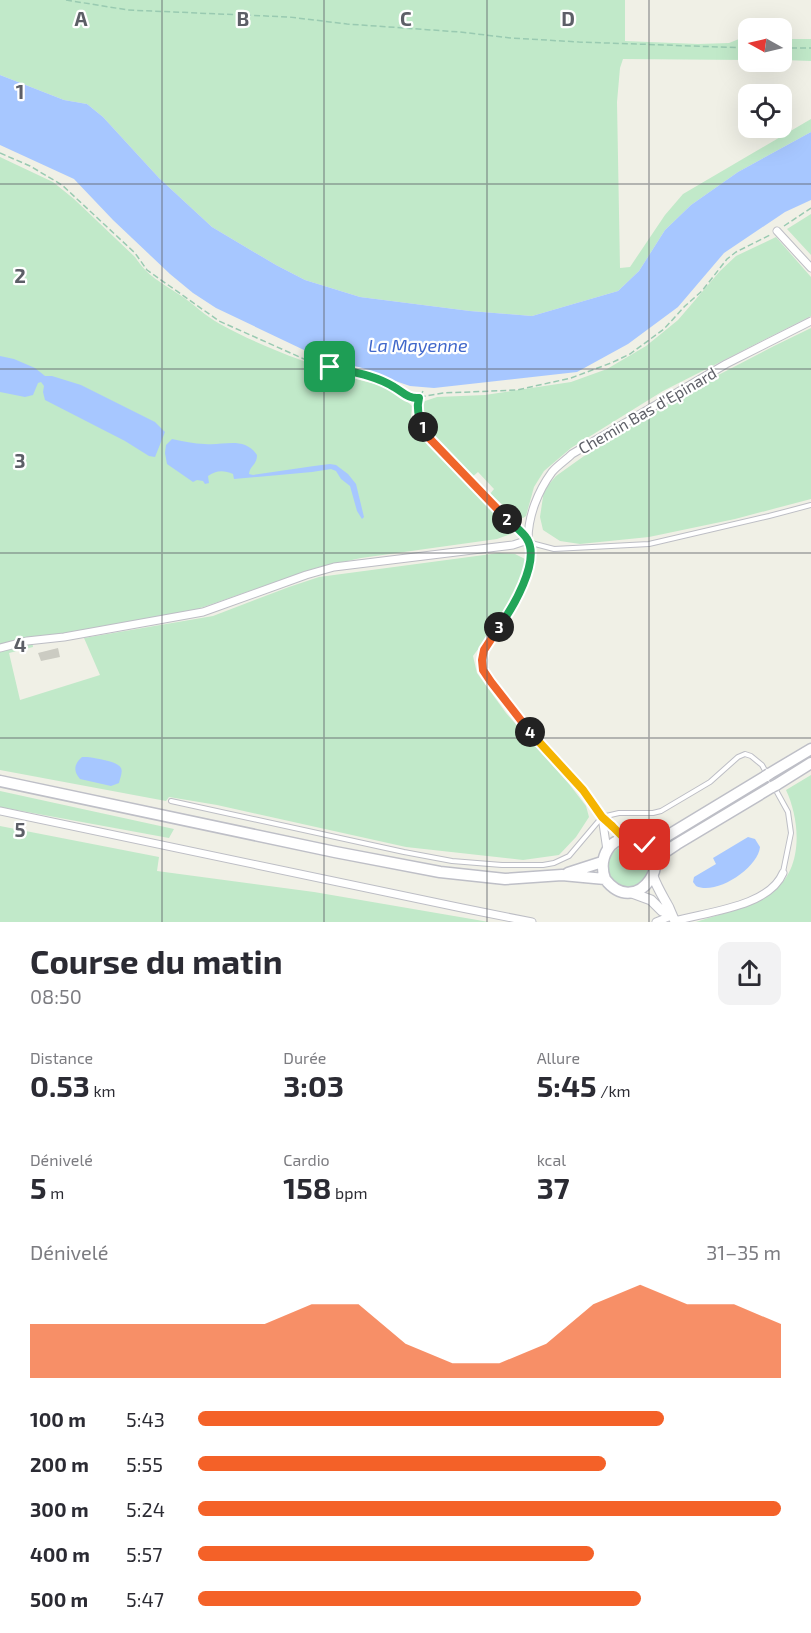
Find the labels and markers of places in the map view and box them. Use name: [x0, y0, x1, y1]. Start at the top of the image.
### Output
pin: [304, 341, 355, 392]
pin: 1: [408, 412, 438, 442]
pin: 2: [492, 504, 522, 534]
pin: 3: [484, 612, 514, 642]
pin: 4: [515, 717, 545, 747]
pin: [619, 819, 670, 870]

